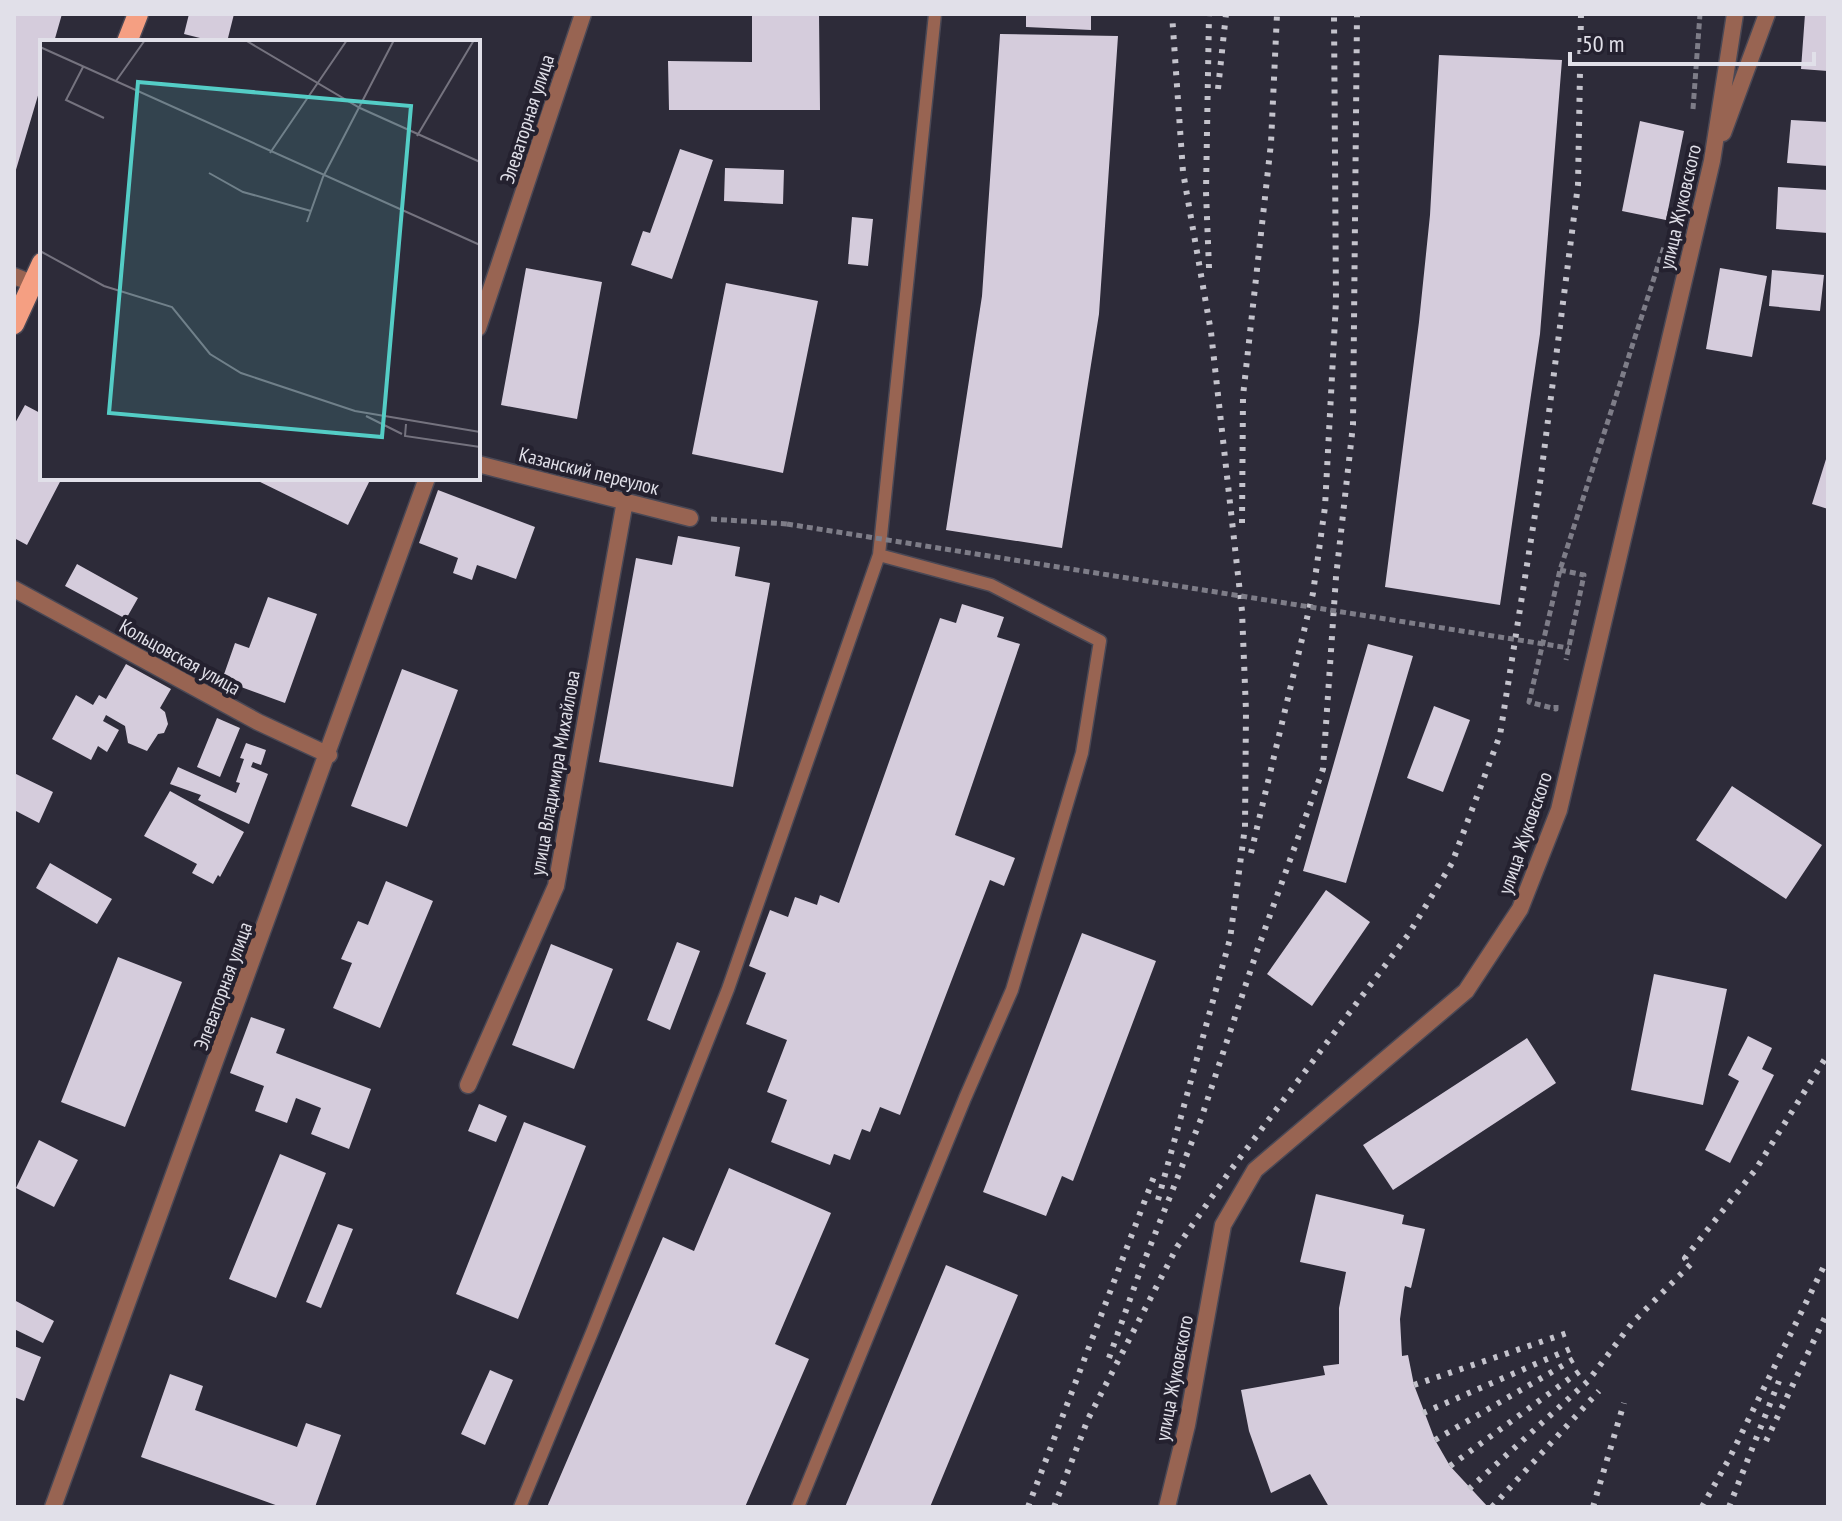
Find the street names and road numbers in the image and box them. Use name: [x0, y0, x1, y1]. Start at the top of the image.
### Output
street label: Элеваторная улица: [494, 51, 560, 187]
street label: улица Жуковского: [1653, 142, 1707, 272]
street label: Казанский переулок: [516, 441, 662, 501]
street label: Кольцовская улица: [115, 613, 245, 701]
street label: улица Владимира Михайлова: [524, 668, 586, 878]
street label: улица Жуковского: [1492, 768, 1558, 898]
street label: Элеваторная улица: [188, 918, 258, 1054]
street label: улица Жуковского: [1149, 1313, 1199, 1443]

